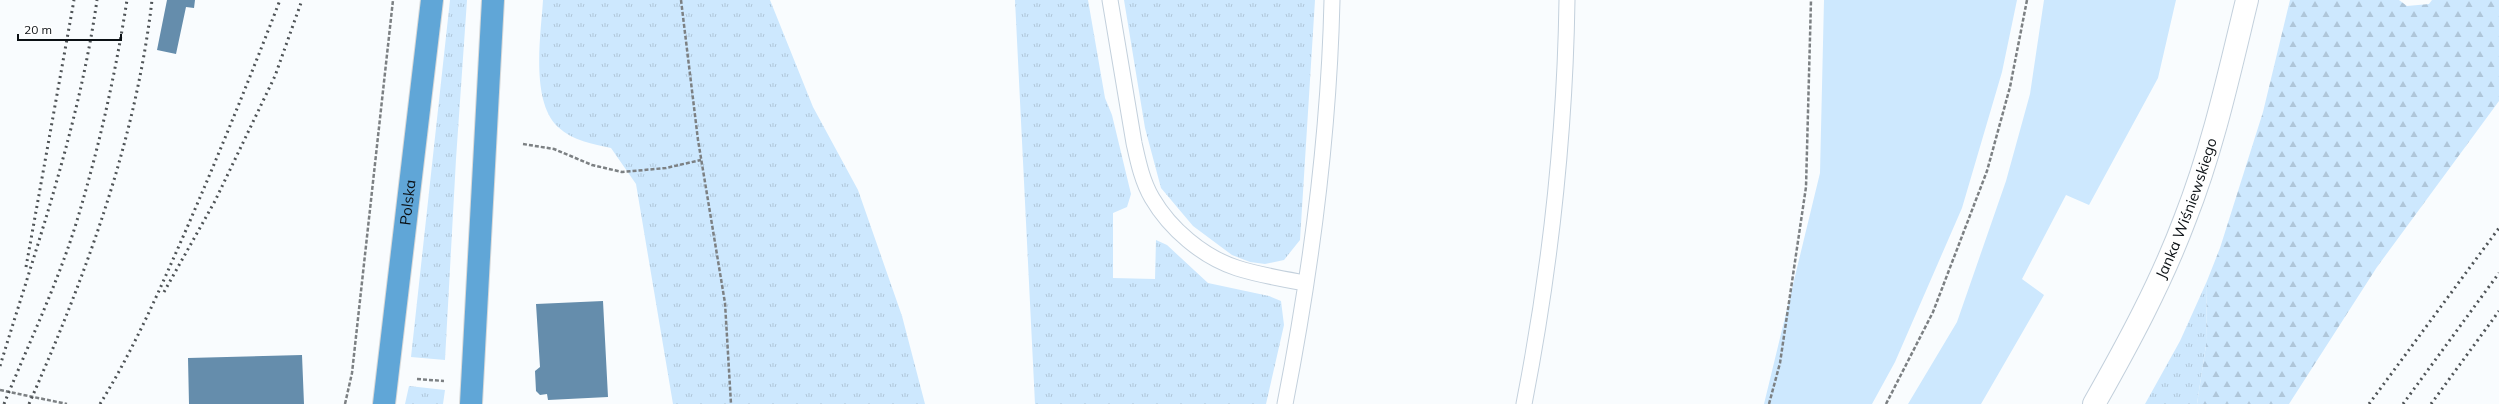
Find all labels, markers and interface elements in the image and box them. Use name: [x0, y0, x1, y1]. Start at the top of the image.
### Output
scale bar: [18, 16, 121, 42]
text: 20 m: [24, 22, 52, 37]
street label: Janka Wiśniewskiego: [2151, 136, 2221, 282]
street label: Polska: [395, 179, 420, 226]

